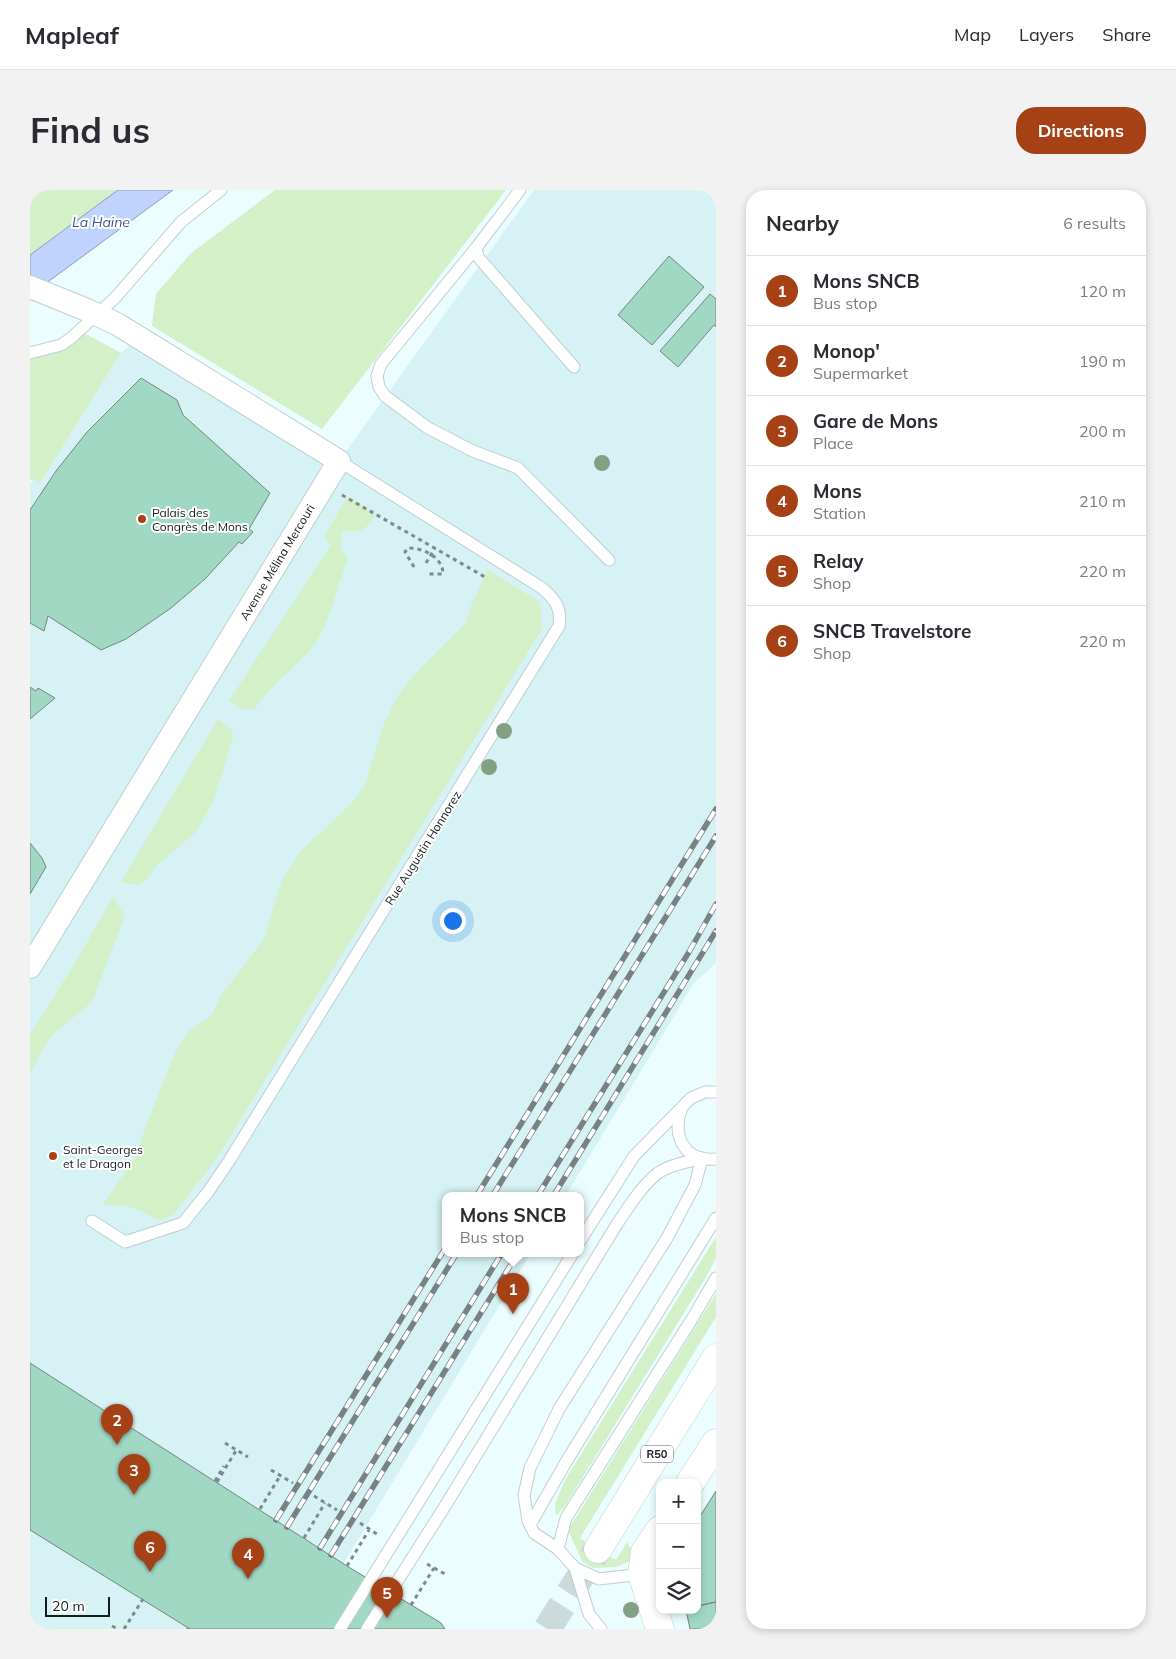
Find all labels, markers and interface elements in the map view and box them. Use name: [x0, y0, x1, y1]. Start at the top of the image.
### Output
text: Mapleaf: [25, 20, 119, 50]
text: Map: [954, 23, 991, 46]
text: Layers: [1019, 23, 1074, 46]
text: Share: [1102, 23, 1151, 46]
button: Directions: [1016, 107, 1146, 154]
text: Find us: [30, 108, 150, 152]
text: Nearby: [766, 210, 839, 236]
water label: La Haine: [72, 213, 130, 231]
text: 6 results: [1063, 213, 1126, 233]
text: Mons SNCB: [813, 269, 920, 293]
text: 1: [777, 281, 787, 301]
text: 120 m: [1079, 281, 1126, 301]
text: Bus stop: [813, 293, 877, 313]
text: Monop': [813, 339, 880, 363]
text: 2: [777, 351, 787, 371]
text: 190 m: [1079, 351, 1126, 371]
text: Supermarket: [813, 363, 908, 383]
text: Gare de Mons: [813, 409, 938, 433]
text: 3: [777, 421, 787, 441]
text: 200 m: [1079, 421, 1126, 441]
text: Place: [813, 433, 853, 453]
text: Mons: [813, 479, 862, 503]
text: 4: [777, 491, 787, 511]
text: 210 m: [1079, 491, 1126, 511]
street label: Avenue Mélina Mercouri: [236, 501, 318, 623]
text: Station: [813, 503, 866, 523]
place label: Palais des Congrès de Mons: [152, 505, 248, 534]
marker: Palais des Congrès de Mons: [136, 513, 148, 525]
text: Relay: [813, 549, 863, 573]
text: 5: [777, 561, 787, 581]
text: 220 m: [1079, 561, 1126, 581]
text: Shop: [813, 573, 851, 593]
text: SNCB Travelstore: [813, 619, 971, 643]
text: 6: [777, 631, 787, 651]
text: 220 m: [1079, 631, 1126, 651]
text: Shop: [813, 643, 851, 663]
street label: Rue Augustin Honnorez: [382, 788, 464, 908]
your location: [440, 908, 466, 934]
place label: Saint-Georges et le Dragon: [63, 1142, 143, 1171]
marker: Saint-Georges et le Dragon: [47, 1150, 59, 1162]
popup: [442, 1192, 584, 1257]
text: Mons SNCB: [460, 1203, 566, 1227]
text: Bus stop: [460, 1227, 524, 1247]
pin: 1: [497, 1273, 529, 1314]
pin: 2: [101, 1404, 133, 1445]
road number: R50: [641, 1446, 673, 1462]
pin: 3: [118, 1454, 150, 1495]
map controls: [656, 1479, 701, 1614]
button: +: [656, 1479, 701, 1524]
button: −: [656, 1524, 701, 1569]
pin: 6: [134, 1531, 166, 1572]
pin: 4: [232, 1538, 264, 1579]
button: layers: [656, 1569, 701, 1614]
pin: 5: [371, 1577, 403, 1618]
scale bar: [45, 1594, 110, 1617]
text: 20 m: [52, 1597, 85, 1615]

